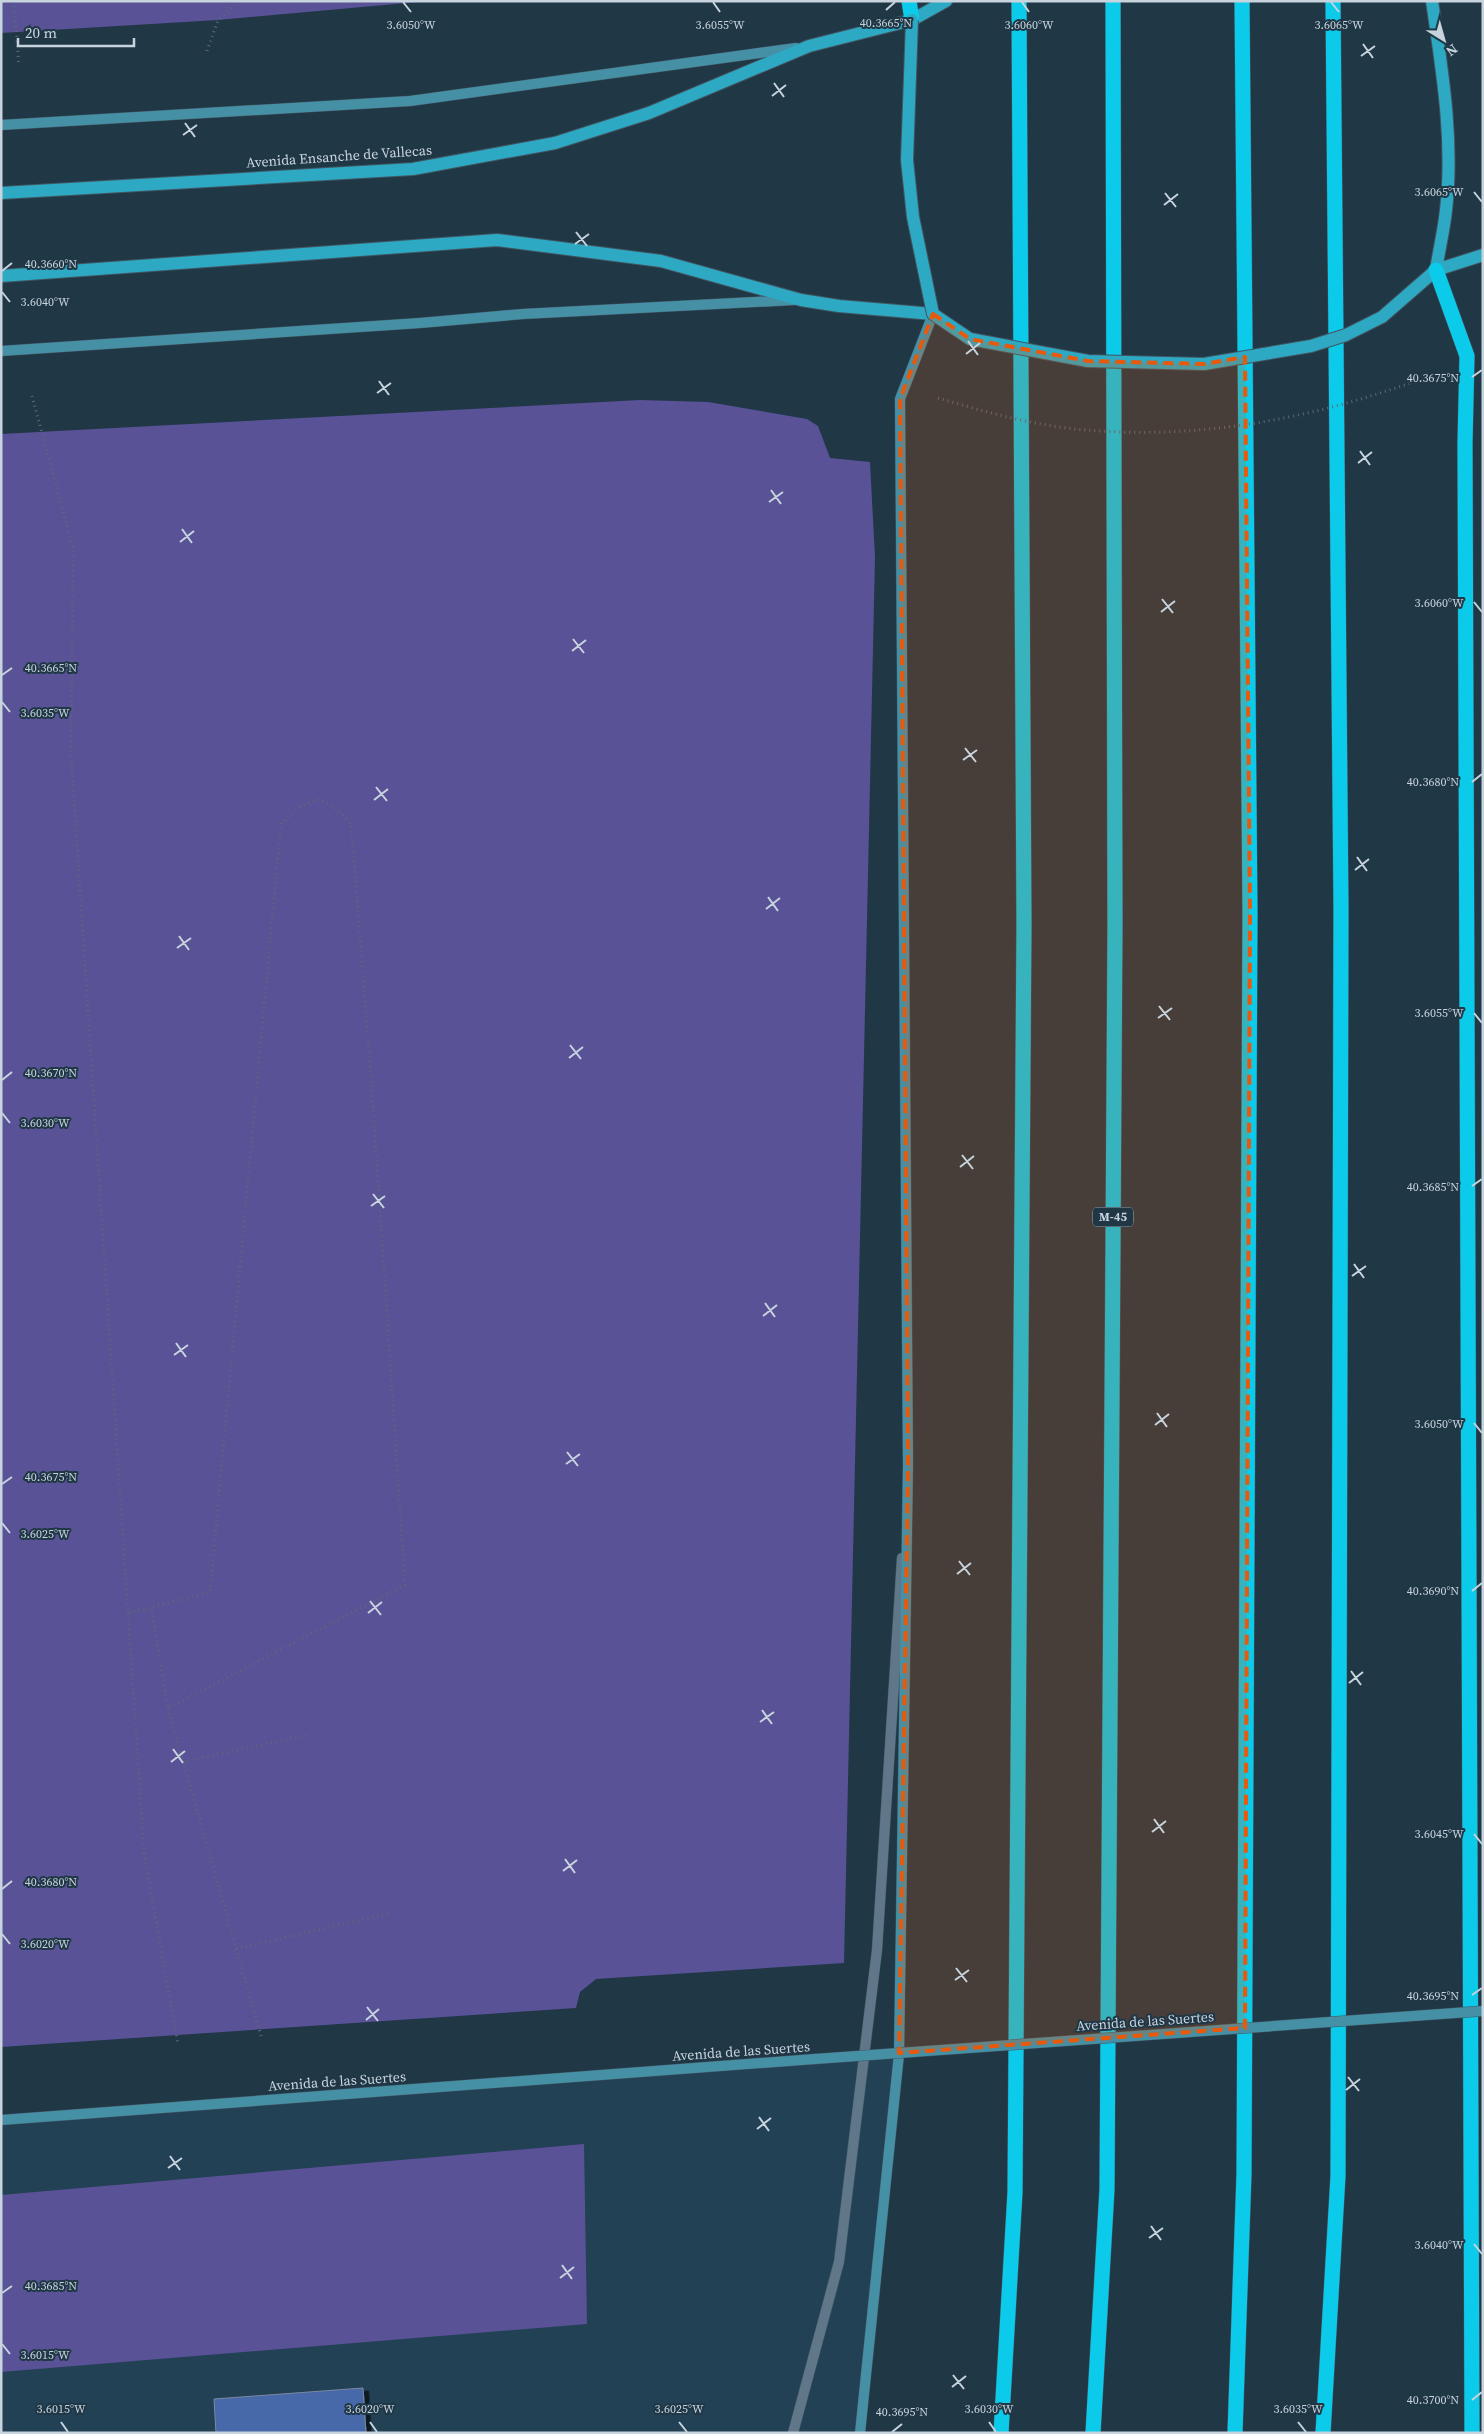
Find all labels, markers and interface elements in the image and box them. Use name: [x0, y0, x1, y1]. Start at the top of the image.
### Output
scale bar: [18, 15, 134, 47]
text: 40.3665°N: [860, 15, 912, 31]
north arrow: [1419, 15, 1469, 65]
text: 3.6050°W: [386, 17, 436, 33]
text: 3.6055°W: [695, 17, 745, 33]
text: 3.6060°W: [1004, 17, 1054, 33]
text: 3.6065°W: [1314, 17, 1364, 33]
text: 20 m: [25, 22, 57, 43]
text: N: [1442, 39, 1462, 61]
street label: Avenida Ensanche de Vallecas: [245, 140, 433, 172]
text: 3.6065°W: [1414, 184, 1464, 200]
text: 40.3660°N: [25, 256, 77, 272]
text: 3.6040°W: [20, 294, 70, 310]
text: 40.3675°N: [1407, 370, 1459, 386]
text: 3.6060°W: [1414, 595, 1464, 611]
text: 40.3665°N: [25, 660, 77, 676]
text: 3.6035°W: [20, 705, 70, 721]
text: 40.3680°N: [1407, 774, 1459, 790]
text: 3.6055°W: [1414, 1005, 1464, 1021]
text: 40.3670°N: [25, 1065, 77, 1081]
text: 3.6030°W: [20, 1115, 70, 1131]
text: 40.3685°N: [1407, 1179, 1459, 1195]
road number: M-45: [1093, 1208, 1133, 1226]
text: 3.6050°W: [1414, 1416, 1464, 1432]
text: 40.3675°N: [25, 1469, 77, 1485]
text: 3.6025°W: [20, 1526, 70, 1542]
text: 40.3690°N: [1407, 1583, 1459, 1599]
text: 3.6045°W: [1414, 1826, 1464, 1842]
text: 40.3680°N: [25, 1874, 77, 1890]
text: 3.6020°W: [20, 1936, 70, 1952]
text: 40.3695°N: [1407, 1988, 1459, 2004]
street label: Avenida de las Suertes: [1075, 2006, 1215, 2036]
street label: Avenida de las Suertes: [671, 2036, 811, 2066]
street label: Avenida de las Suertes: [267, 2066, 407, 2096]
text: 3.6040°W: [1414, 2237, 1464, 2253]
text: 40.3685°N: [25, 2278, 77, 2294]
text: 3.6015°W: [20, 2347, 70, 2363]
text: 40.3700°N: [1407, 2392, 1459, 2408]
text: 3.6015°W: [36, 2401, 86, 2417]
text: 3.6020°W: [345, 2401, 395, 2417]
text: 3.6025°W: [654, 2401, 704, 2417]
text: 3.6030°W: [964, 2401, 1014, 2417]
text: 3.6035°W: [1273, 2401, 1323, 2417]
text: 40.3695°N: [876, 2404, 928, 2420]

